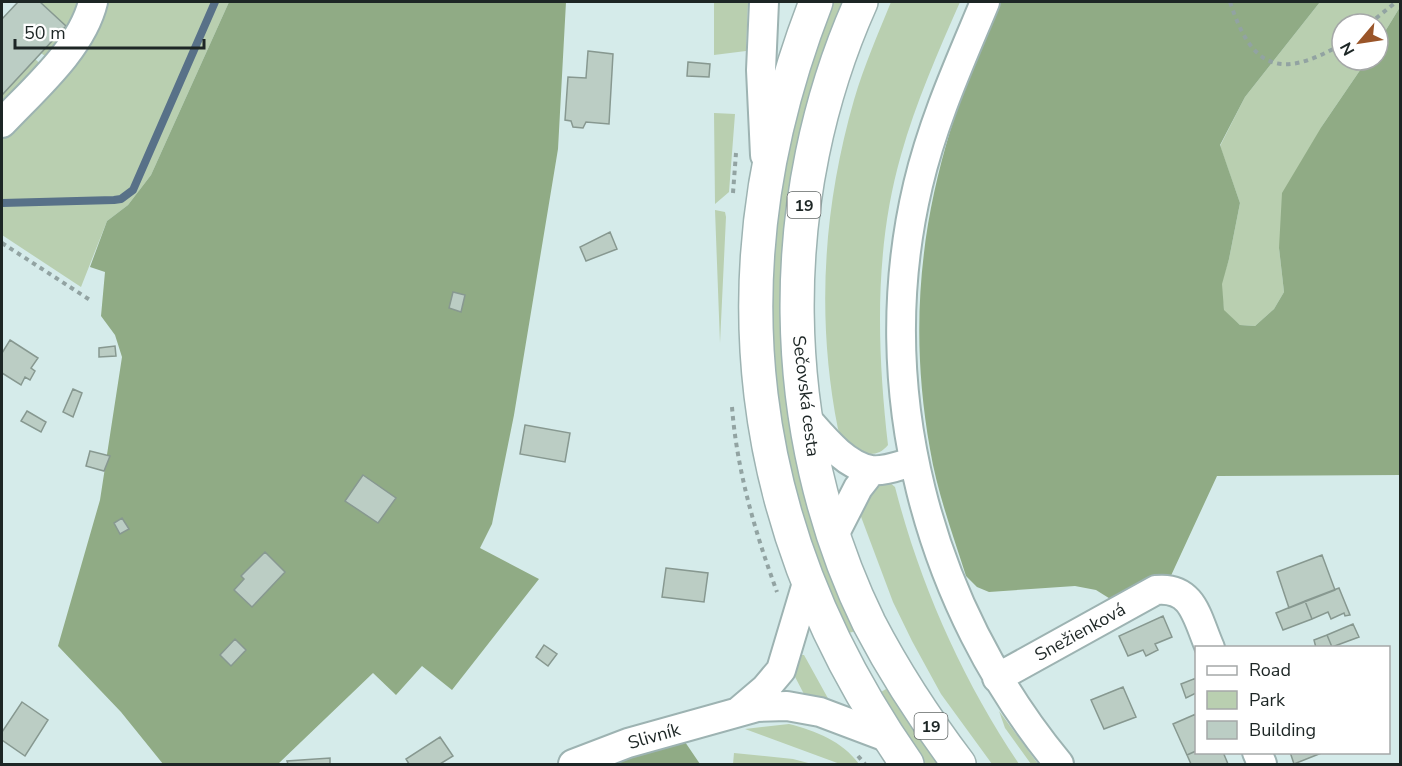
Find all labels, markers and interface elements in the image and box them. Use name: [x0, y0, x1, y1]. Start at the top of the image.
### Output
scale bar: [15, 12, 204, 50]
north arrow: [1330, 12, 1390, 72]
text: 50 m: [24, 21, 66, 45]
text: N: [1335, 38, 1360, 59]
road number: 19: [788, 192, 820, 218]
street label: Sečovská cesta: [787, 334, 825, 458]
street label: Snežienková: [1030, 597, 1130, 667]
legend: [1195, 646, 1390, 754]
text: Road: [1249, 658, 1291, 682]
text: Park: [1249, 688, 1286, 712]
road number: 19: [914, 713, 948, 739]
street label: Slivník: [625, 717, 684, 755]
text: Building: [1249, 718, 1316, 742]

